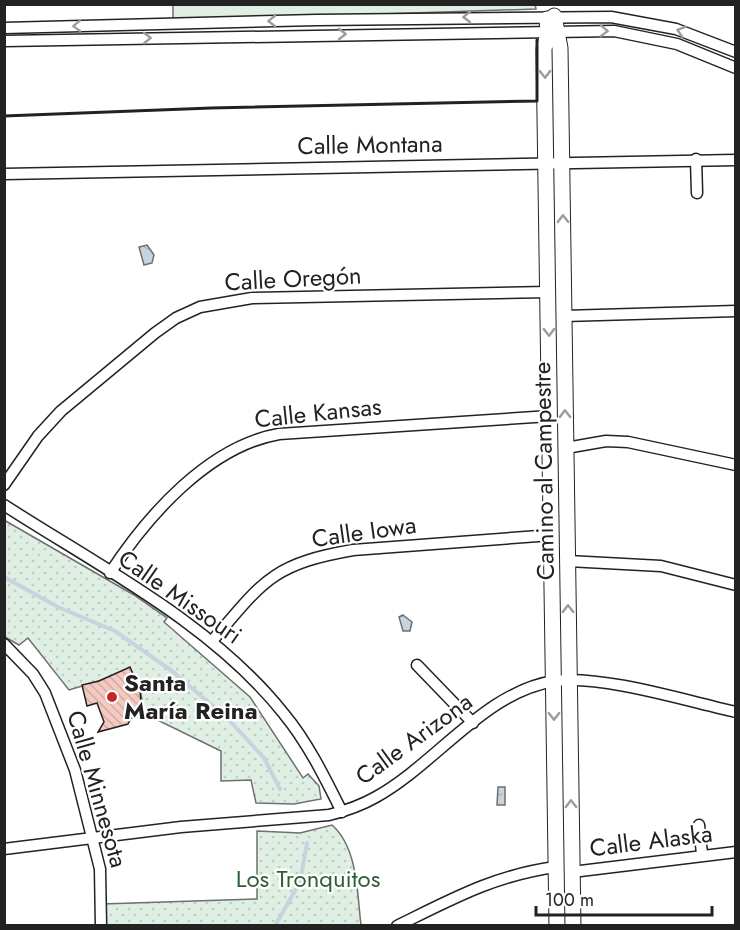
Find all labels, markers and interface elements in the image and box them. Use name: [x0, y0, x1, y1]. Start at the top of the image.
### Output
one-way arrow: [462, 11, 471, 23]
one-way arrow: [267, 15, 276, 27]
one-way arrow: [72, 20, 81, 32]
one-way arrow: [600, 25, 609, 38]
one-way arrow: [676, 25, 687, 38]
one-way arrow: [337, 28, 346, 40]
one-way arrow: [142, 32, 151, 44]
one-way arrow: [539, 70, 551, 79]
street label: Calle Montana: [297, 126, 443, 163]
one-way arrow: [556, 215, 569, 224]
street label: Calle Oregón: [224, 257, 362, 300]
one-way arrow: [542, 328, 555, 337]
street label: Camino al Campestre: [524, 361, 563, 581]
street label: Calle Kansas: [253, 388, 383, 437]
one-way arrow: [559, 410, 572, 419]
street label: Calle Iowa: [309, 507, 418, 556]
street label: Calle Missouri: [111, 541, 249, 652]
one-way arrow: [562, 605, 574, 614]
place label: Santa María Reina: [124, 665, 258, 728]
street label: Calle Arizona: [348, 684, 479, 793]
marker: Santa María Reina: [105, 690, 119, 704]
street label: Calle Minnesota: [58, 706, 137, 872]
one-way arrow: [548, 712, 560, 721]
one-way arrow: [565, 800, 577, 809]
street label: Calle Alaska: [588, 816, 714, 865]
park label: Los Tronquitos: [236, 861, 380, 896]
scale bar: [536, 879, 712, 917]
text: 100 m: [545, 887, 594, 913]

